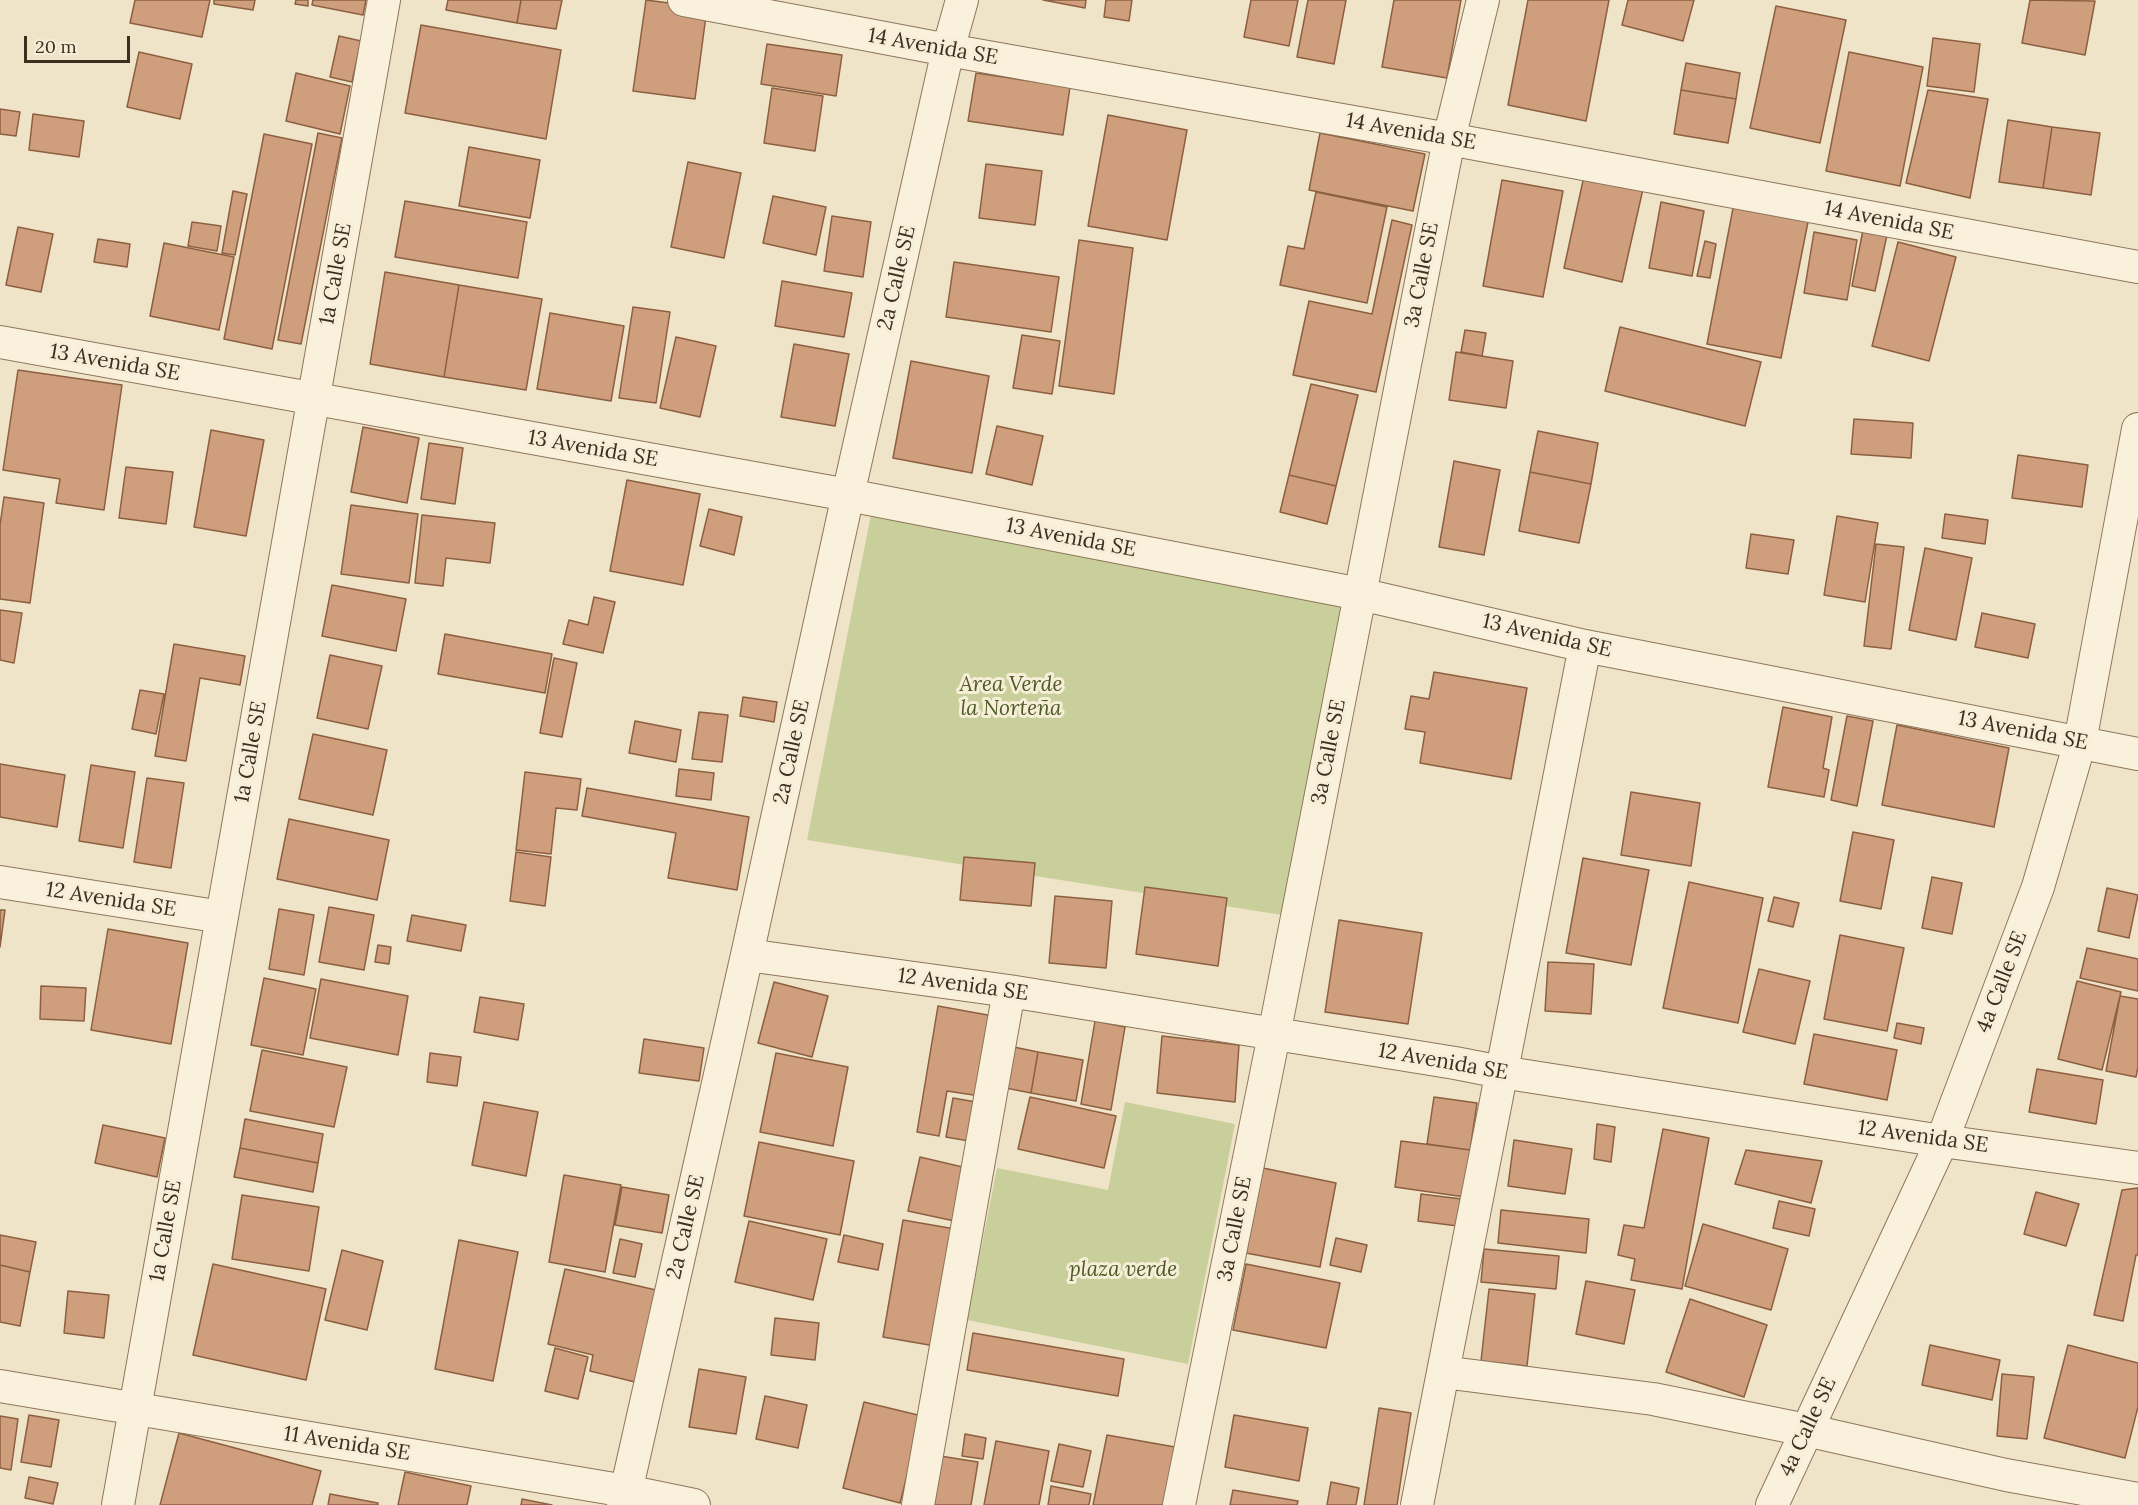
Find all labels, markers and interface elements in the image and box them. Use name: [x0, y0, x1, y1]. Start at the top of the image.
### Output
street label: 14 Avenida SE: [866, 23, 1000, 71]
scale bar: [27, 24, 134, 62]
text: 20 m: [35, 35, 77, 58]
street label: 14 Avenida SE: [1344, 108, 1478, 156]
street label: 14 Avenida SE: [1822, 196, 1956, 246]
street label: 3a Calle SE: [1399, 220, 1445, 330]
street label: 1a Calle SE: [315, 221, 357, 327]
street label: 2a Calle SE: [873, 223, 921, 333]
street label: 13 Avenida SE: [48, 339, 182, 387]
street label: 13 Avenida SE: [526, 425, 660, 473]
street label: 13 Avenida SE: [1004, 513, 1138, 563]
street label: 13 Avenida SE: [1480, 609, 1614, 663]
park label: Area Verde la Norteña: [959, 672, 1063, 722]
street label: 2a Calle SE: [769, 697, 815, 807]
street label: 3a Calle SE: [1306, 697, 1352, 807]
street label: 1a Calle SE: [230, 699, 272, 805]
street label: 13 Avenida SE: [1956, 706, 2090, 756]
street label: 12 Avenida SE: [44, 877, 178, 923]
street label: 4a Calle SE: [1971, 928, 2033, 1036]
street label: 12 Avenida SE: [896, 963, 1030, 1007]
street label: 12 Avenida SE: [1376, 1038, 1510, 1086]
street label: 12 Avenida SE: [1856, 1115, 1990, 1159]
street label: 2a Calle SE: [662, 1172, 710, 1282]
street label: 3a Calle SE: [1212, 1174, 1258, 1284]
street label: 1a Calle SE: [145, 1178, 187, 1284]
park label: plaza verde: [1069, 1257, 1177, 1283]
street label: 4a Calle SE: [1774, 1373, 1842, 1481]
street label: 11 Avenida SE: [282, 1422, 412, 1466]

